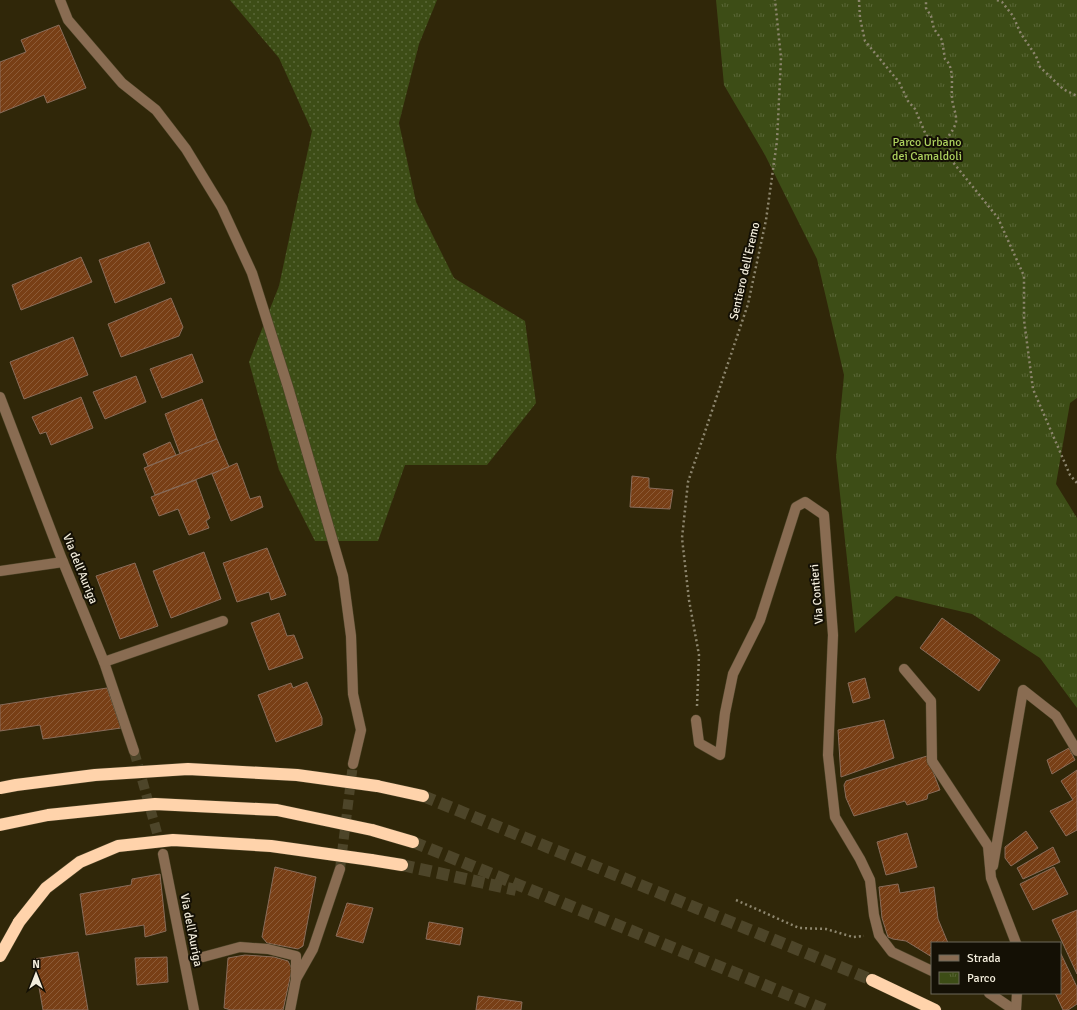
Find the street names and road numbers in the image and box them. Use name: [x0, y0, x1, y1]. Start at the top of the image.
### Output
street label: Sentiero dell'Eremo: [726, 221, 764, 321]
street label: Via dell'Auriga: [59, 532, 101, 606]
street label: Via Contieri: [807, 563, 827, 625]
street label: Via dell'Auriga: [177, 892, 205, 968]

